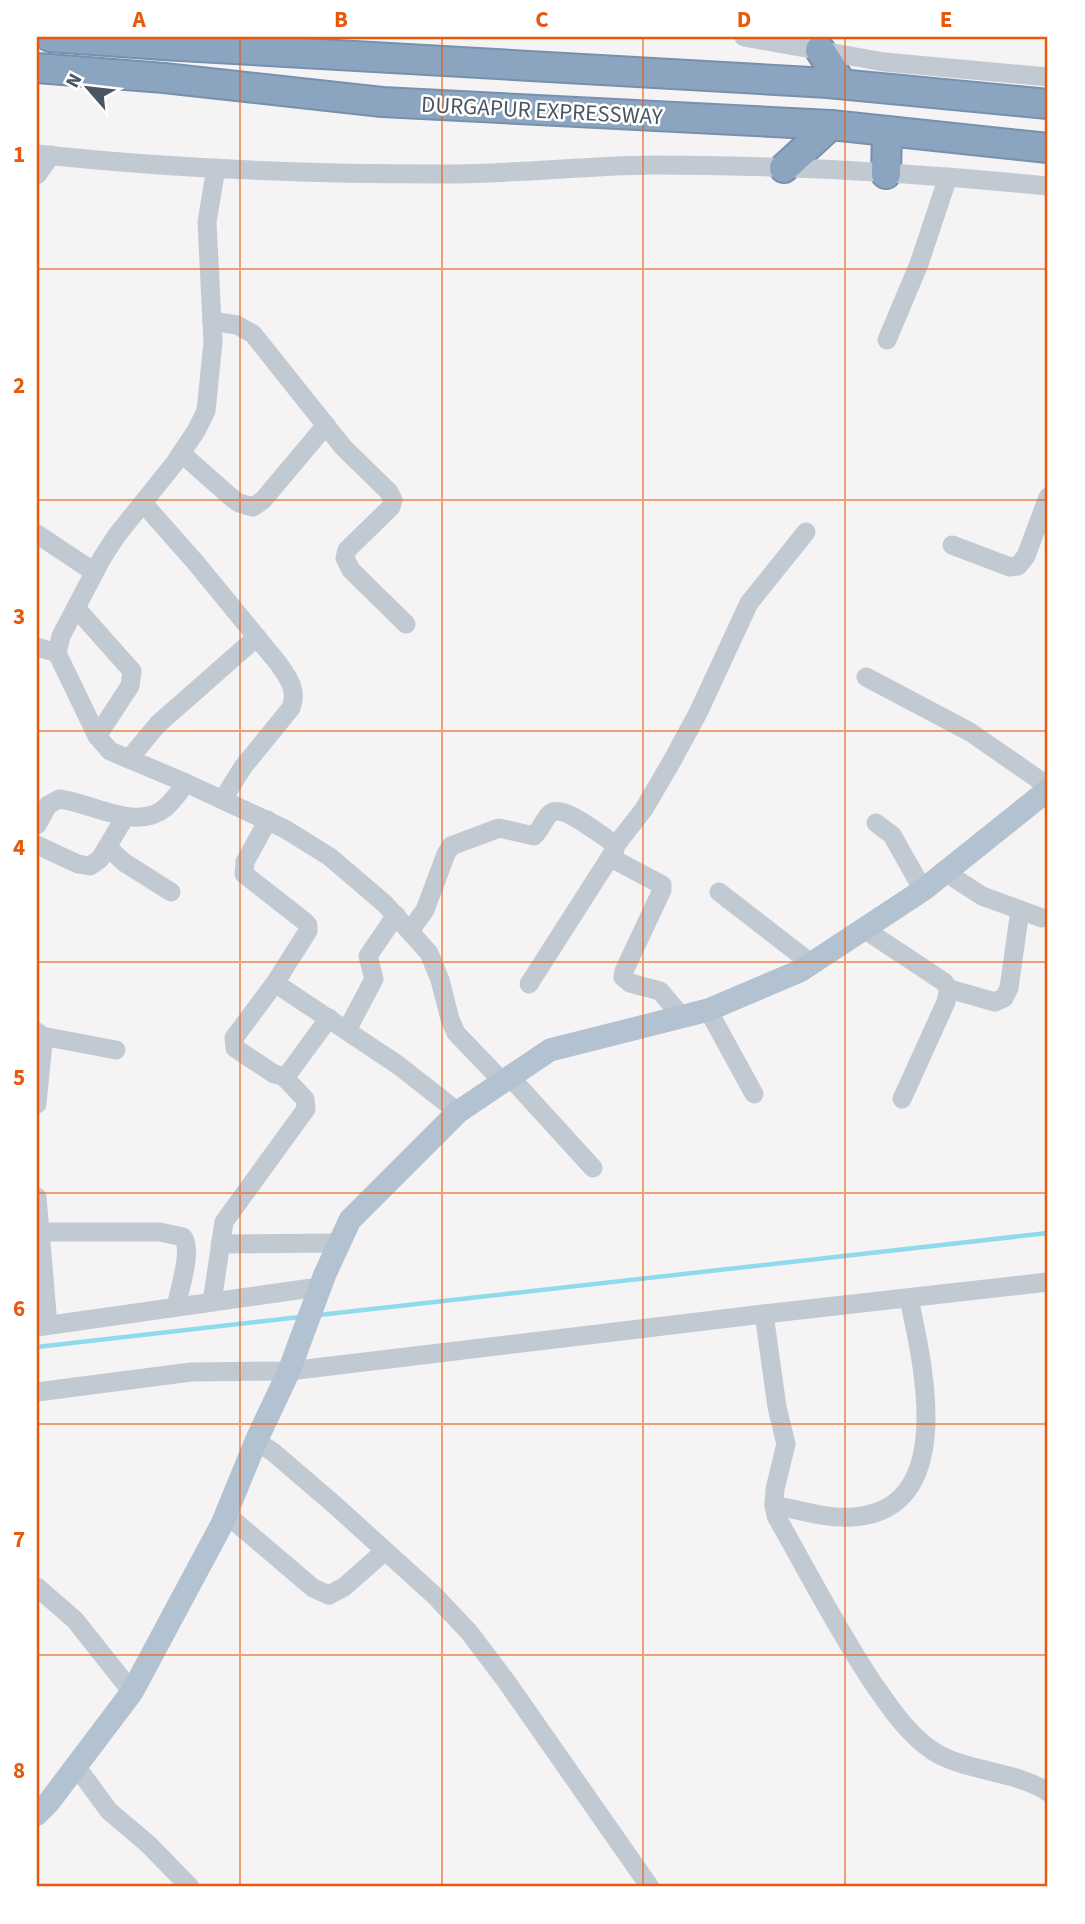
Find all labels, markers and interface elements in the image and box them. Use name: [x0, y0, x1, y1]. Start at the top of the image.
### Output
text: A: [131, 3, 146, 36]
text: B: [334, 3, 348, 36]
text: C: [535, 3, 549, 36]
text: D: [737, 3, 751, 36]
text: E: [940, 3, 952, 36]
north arrow: [52, 52, 122, 122]
text: N: [59, 69, 89, 93]
street label: DURGAPUR EXPRESSWAY: [420, 88, 664, 133]
text: 1: [13, 138, 25, 171]
text: 2: [13, 369, 25, 402]
text: 3: [13, 600, 25, 633]
text: 4: [13, 831, 25, 864]
text: 5: [13, 1061, 25, 1094]
text: 6: [13, 1292, 25, 1325]
text: 7: [13, 1523, 25, 1556]
text: 8: [13, 1754, 25, 1787]

